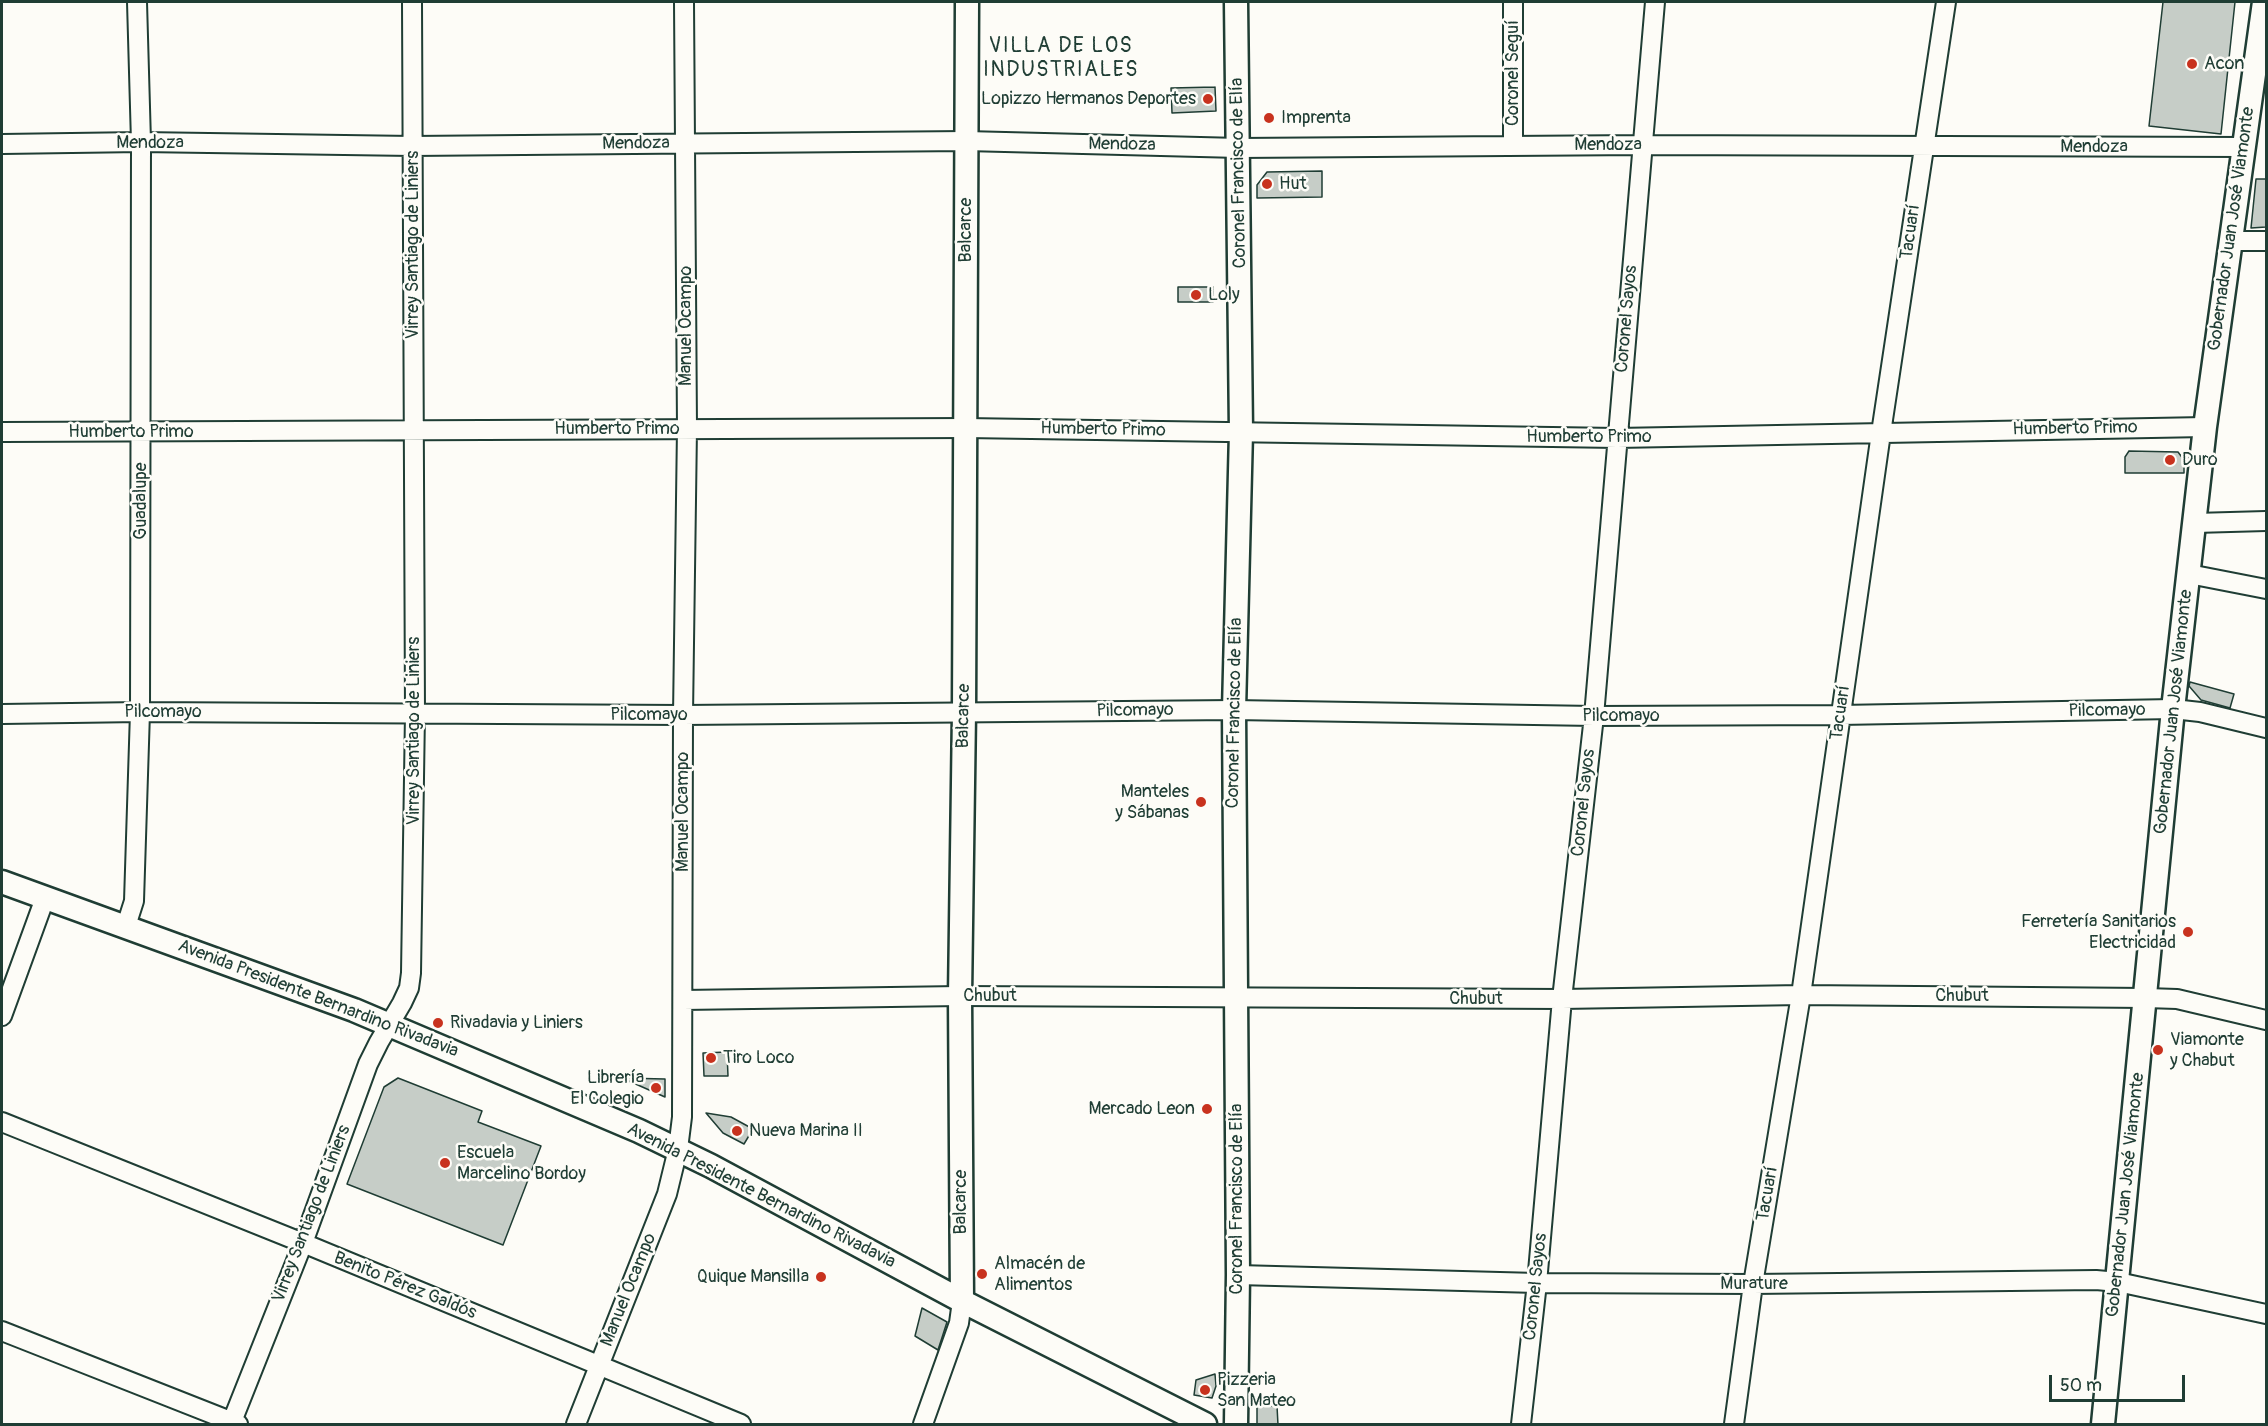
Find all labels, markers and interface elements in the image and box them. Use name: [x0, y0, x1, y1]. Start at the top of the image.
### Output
street label: Coronel Seguí: [1502, 20, 1524, 126]
district label: VILLA DE LOS INDUSTRIALES: [983, 34, 1139, 84]
place label: Acon: [2204, 53, 2244, 75]
marker: Acon: [2185, 57, 2199, 71]
street label: Coronel Francisco de Elía: [1227, 77, 1251, 269]
place label: Lopizzo Hermanos Deportes: [981, 88, 1196, 110]
marker: Lopizzo Hermanos Deportes: [1201, 92, 1215, 106]
street label: Gobernador Juan José Viamonte: [2204, 106, 2260, 352]
place label: Imprenta: [1281, 107, 1351, 129]
marker: Imprenta: [1262, 111, 1276, 125]
street label: Mendoza: [116, 132, 184, 154]
street label: Mendoza: [602, 133, 670, 155]
street label: Mendoza: [1088, 134, 1156, 156]
street label: Mendoza: [1574, 134, 1642, 156]
street label: Mendoza: [2060, 136, 2128, 158]
street label: Virrey Santiago de Liniers: [402, 151, 424, 339]
place label: Hut: [1279, 173, 1307, 195]
marker: Hut: [1260, 177, 1274, 191]
street label: Balcarce: [955, 198, 977, 262]
street label: Tacuarí: [1896, 203, 1926, 261]
street label: Coronel Sayos: [1612, 264, 1642, 374]
street label: Manuel Ocampo: [675, 266, 697, 386]
place label: Loly: [1208, 284, 1240, 306]
marker: Loly: [1189, 288, 1203, 302]
street label: Humberto Primo: [2012, 417, 2138, 441]
street label: Humberto Primo: [554, 418, 680, 440]
street label: Humberto Primo: [1040, 418, 1166, 442]
street label: Humberto Primo: [68, 421, 194, 443]
street label: Humberto Primo: [1526, 426, 1652, 448]
place label: Duro: [2182, 449, 2218, 471]
marker: Duro: [2163, 453, 2177, 467]
street label: Guadalupe: [130, 462, 152, 540]
street label: Gobernador Juan José Viamonte: [2150, 588, 2198, 836]
street label: Coronel Francisco de Elía: [1223, 617, 1247, 809]
street label: Virrey Santiago de Liniers: [403, 637, 425, 825]
street label: Balcarce: [953, 683, 975, 749]
street label: Tacuarí: [1826, 684, 1856, 742]
street label: Pilcomayo: [1096, 700, 1174, 722]
street label: Pilcomayo: [2068, 700, 2146, 722]
street label: Pilcomayo: [124, 701, 202, 723]
street label: Pilcomayo: [610, 704, 688, 726]
street label: Pilcomayo: [1582, 705, 1660, 727]
street label: Coronel Sayos: [1568, 748, 1600, 858]
street label: Manuel Ocampo: [672, 752, 694, 872]
place label: Manteles y Sábanas: [1115, 781, 1189, 824]
marker: Manteles y Sábanas: [1194, 795, 1208, 809]
place label: Ferretería Sanitarios Electricidad: [2021, 911, 2176, 954]
marker: Ferretería Sanitarios Electricidad: [2181, 925, 2195, 939]
street label: Avenida Presidente Bernardino Rivadavia: [175, 935, 461, 1063]
street label: Chubut: [963, 985, 1017, 1007]
street label: Chubut: [1935, 985, 1989, 1007]
street label: Chubut: [1449, 988, 1503, 1010]
place label: Rivadavia y Liniers: [450, 1012, 583, 1034]
marker: Rivadavia y Liniers: [431, 1016, 445, 1030]
place label: Viamonte y Chabut: [2170, 1029, 2244, 1072]
marker: Viamonte y Chabut: [2151, 1043, 2165, 1057]
place label: Tiro Loco: [723, 1047, 794, 1069]
marker: Tiro Loco: [704, 1051, 718, 1065]
place label: Librería El Colegio: [571, 1067, 644, 1110]
street label: Gobernador Juan José Viamonte: [2102, 1071, 2150, 1319]
marker: Librería El Colegio: [649, 1081, 663, 1095]
place label: Mercado Leon: [1088, 1098, 1195, 1120]
marker: Mercado Leon: [1200, 1102, 1214, 1116]
street label: Coronel Francisco de Elía: [1226, 1104, 1248, 1294]
street label: Avenida Presidente Bernardino Rivadavia: [623, 1119, 899, 1273]
place label: Nueva Marina II: [749, 1120, 863, 1142]
street label: Virrey Santiago de Liniers: [268, 1122, 356, 1306]
marker: Nueva Marina II: [730, 1124, 744, 1138]
place label: Escuela Marcelino Bordoy: [457, 1142, 586, 1184]
marker: Escuela Marcelino Bordoy: [438, 1156, 452, 1170]
street label: Tacuarí: [1753, 1165, 1783, 1223]
street label: Balcarce: [950, 1170, 972, 1234]
street label: Manuel Ocampo: [596, 1230, 662, 1350]
street label: Coronel Sayos: [1520, 1232, 1552, 1342]
street label: Benito Pérez Galdós: [331, 1248, 479, 1324]
place label: Almacén de Alimentos: [994, 1253, 1085, 1296]
place label: Quique Mansilla: [697, 1266, 809, 1288]
marker: Almacén de Alimentos: [975, 1267, 989, 1281]
marker: Quique Mansilla: [814, 1270, 828, 1284]
street label: Murature: [1720, 1273, 1788, 1295]
scale bar: [2052, 1363, 2188, 1401]
place label: Pizzeria San Mateo: [1217, 1369, 1296, 1412]
text: 50 m: [2060, 1374, 2102, 1397]
marker: Pizzeria San Mateo: [1198, 1383, 1212, 1397]

